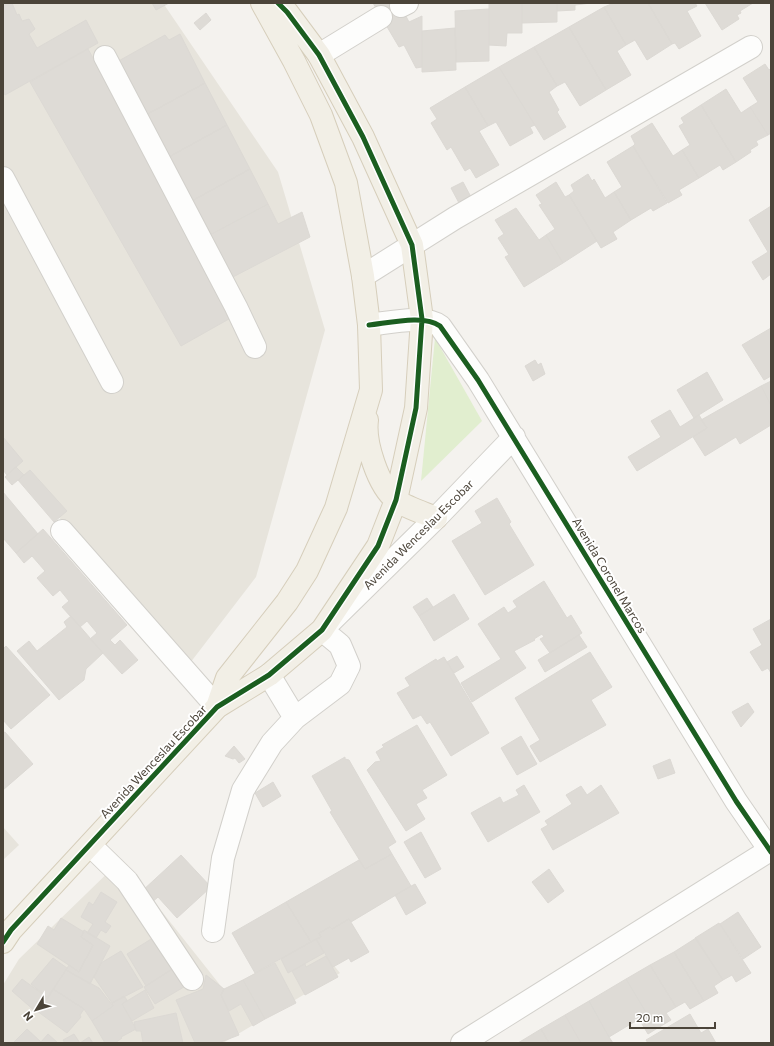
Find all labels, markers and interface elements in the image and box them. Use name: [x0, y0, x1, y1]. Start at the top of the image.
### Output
street label: Avenida Wenceslau Escobar: [360, 476, 476, 592]
street label: Avenida Coronel Marcos: [570, 515, 650, 635]
street label: Avenida Wenceslau Escobar: [97, 701, 209, 821]
north arrow: [16, 990, 56, 1030]
scale bar: [630, 1004, 715, 1030]
text: N: [20, 1009, 35, 1024]
text: 20 m: [636, 1010, 663, 1024]

